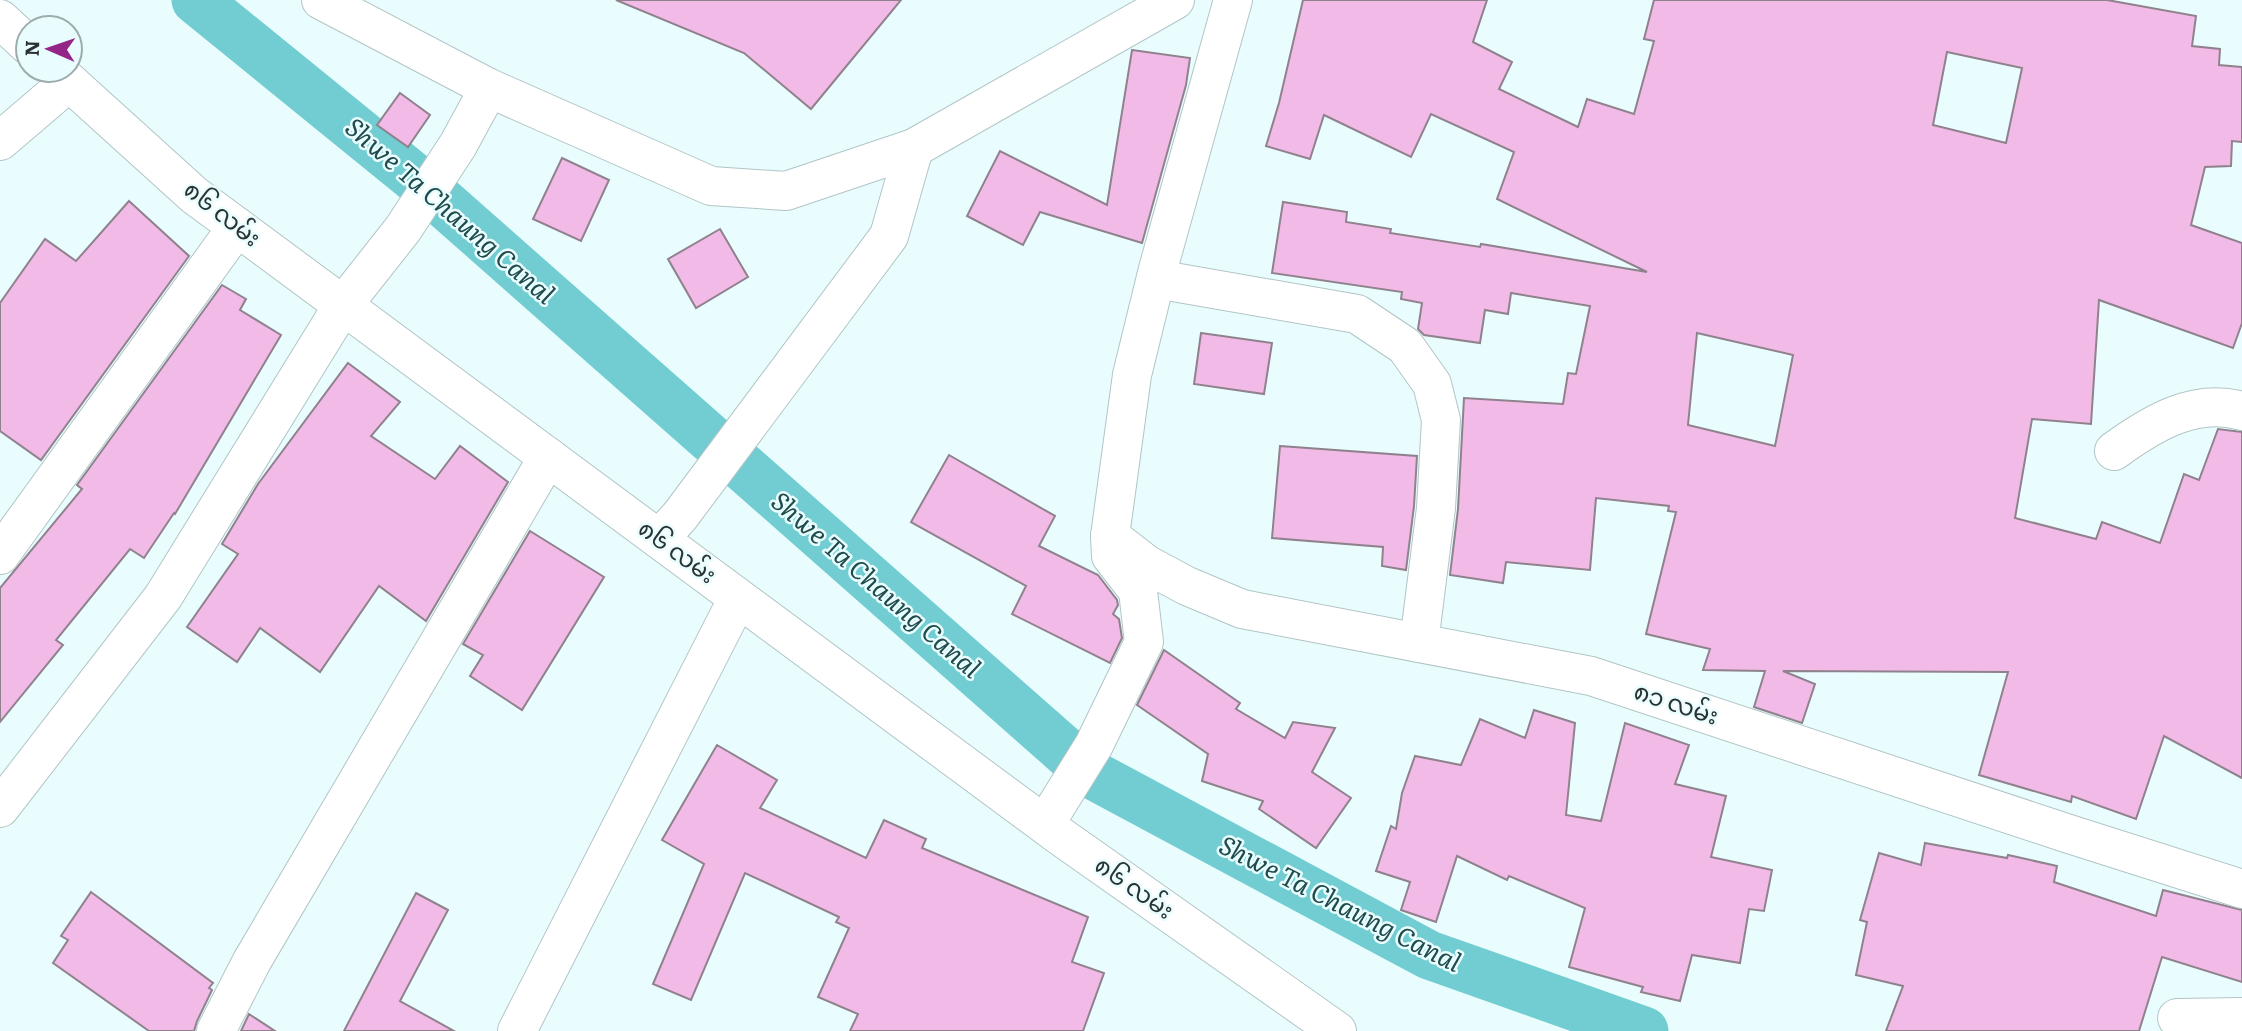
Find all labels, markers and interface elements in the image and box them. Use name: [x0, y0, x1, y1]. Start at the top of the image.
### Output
north arrow: [14, 14, 84, 84]
text: N: [17, 40, 45, 57]
water label: Shwe Ta Chaung Canal: [338, 107, 566, 312]
street label: ၈၆ လမ်း: [178, 171, 269, 253]
water label: Shwe Ta Chaung Canal: [764, 481, 992, 686]
street label: ၈၆ လမ်း: [632, 510, 725, 590]
street label: ၈၁ လမ်း: [1630, 672, 1724, 732]
water label: Shwe Ta Chaung Canal: [1213, 824, 1470, 980]
street label: ၈၆ လမ်း: [1089, 846, 1182, 926]

